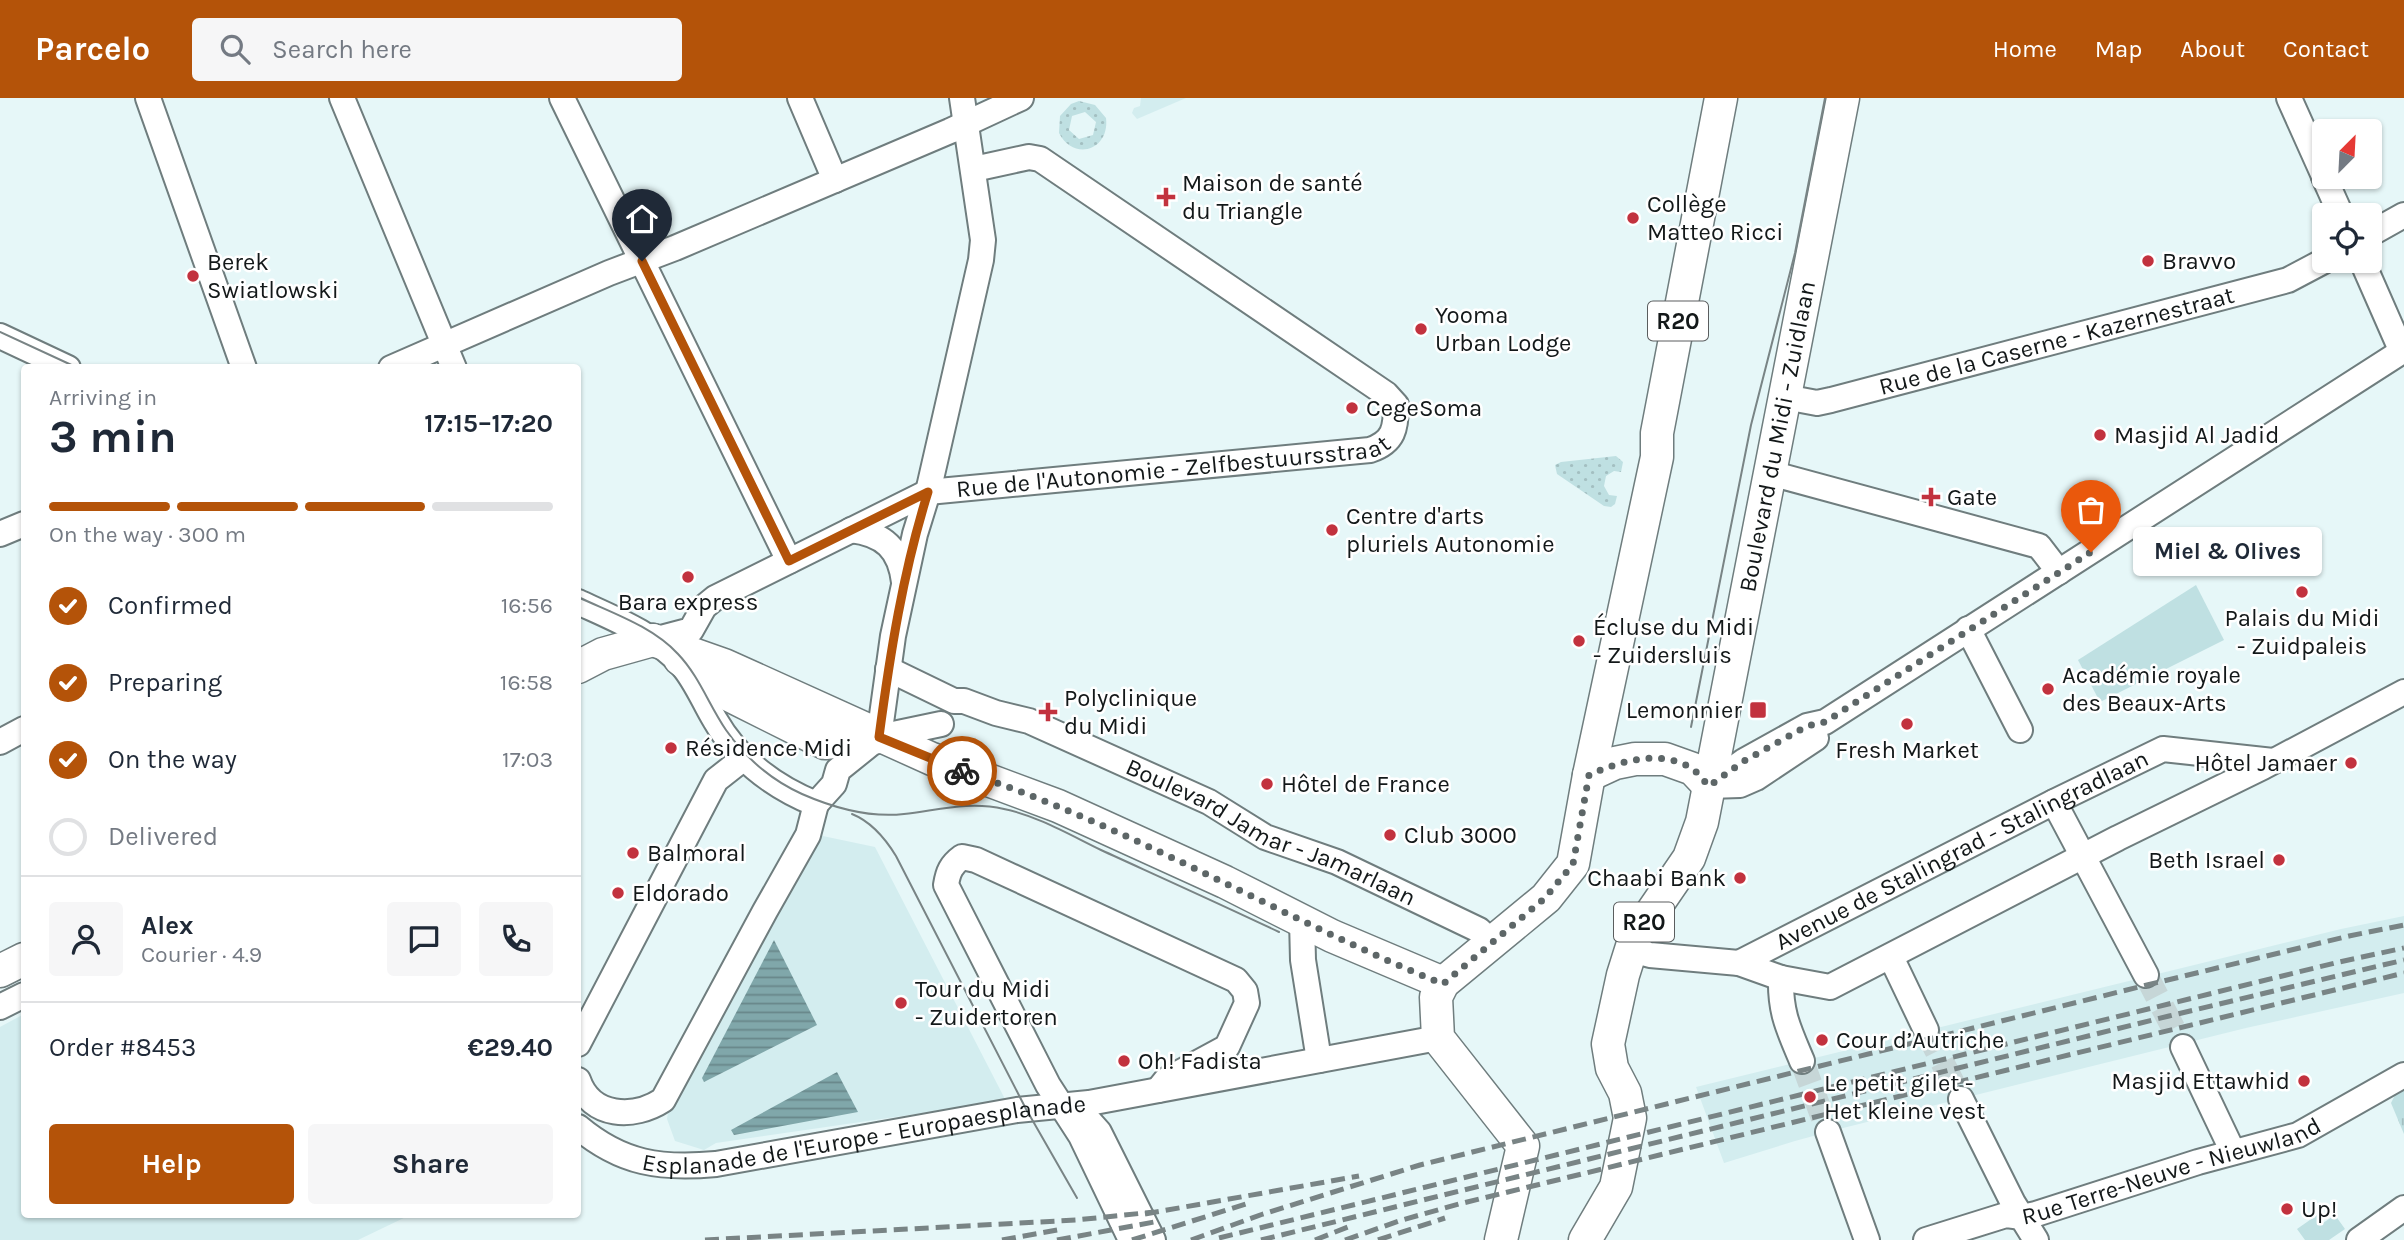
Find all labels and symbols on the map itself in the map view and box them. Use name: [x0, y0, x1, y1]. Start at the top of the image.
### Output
north arrow: [2312, 119, 2382, 189]
place label: Maison de santé du Triangle: [1182, 169, 1363, 225]
marker: Maison de santé du Triangle: [1156, 187, 1176, 207]
pin: [612, 189, 672, 261]
place label: Collège Matteo Ricci: [1647, 190, 1784, 246]
marker: Collège Matteo Ricci: [1625, 210, 1641, 226]
place label: Bravvo: [2162, 247, 2236, 275]
place label: Berek Swiatlowski: [207, 248, 339, 304]
marker: Bravvo: [2140, 253, 2156, 269]
marker: Berek Swiatlowski: [185, 268, 201, 284]
street label: Boulevard du Midi - Zuidlaan: [1733, 278, 1821, 594]
street label: Rue de la Caserne - Kazernestraat: [1876, 281, 2237, 401]
place label: Yooma Urban Lodge: [1435, 301, 1571, 357]
road number: R20: [1648, 302, 1708, 341]
marker: Yooma Urban Lodge: [1413, 321, 1429, 337]
place label: CegeSoma: [1366, 394, 1482, 422]
marker: CegeSoma: [1344, 400, 1360, 416]
place label: Masjid Al Jadid: [2114, 421, 2279, 449]
marker: Masjid Al Jadid: [2092, 427, 2108, 443]
street label: Rue de l'Autonomie - Zelfbestuursstraat: [955, 429, 1396, 503]
pin: [2061, 480, 2121, 552]
place label: Gate: [1947, 483, 1997, 511]
marker: Gate: [1921, 487, 1941, 507]
place label: Centre d'arts pluriels Autonomie: [1346, 502, 1554, 558]
marker: Centre d'arts pluriels Autonomie: [1324, 522, 1340, 538]
callout: Miel & Olives: [2133, 528, 2322, 576]
marker: Bara express: [680, 569, 696, 585]
marker: Palais du Midi - Zuidpaleis: [2294, 584, 2310, 600]
place label: Bara express: [618, 588, 758, 616]
place label: Palais du Midi - Zuidpaleis: [2224, 604, 2380, 660]
place label: Écluse du Midi - Zuidersluis: [1593, 612, 1754, 669]
marker: Écluse du Midi - Zuidersluis: [1571, 633, 1587, 649]
place label: Académie royale des Beaux-Arts: [2062, 661, 2241, 717]
marker: Académie royale des Beaux-Arts: [2040, 681, 2056, 697]
place label: Polyclinique du Midi: [1064, 684, 1197, 740]
place label: Lemonnier: [1626, 696, 1742, 724]
marker: Lemonnier: [1748, 700, 1768, 720]
marker: Polyclinique du Midi: [1038, 702, 1058, 722]
marker: Fresh Market: [1899, 716, 1915, 732]
place label: Résidence Midi: [685, 734, 852, 762]
courier: [927, 736, 997, 806]
place label: Fresh Market: [1835, 736, 1979, 764]
marker: Résidence Midi: [663, 740, 679, 756]
street label: Avenue de Stalingrad - Stalingradlaan: [1771, 744, 2153, 956]
place label: Hôtel Jamaer: [2195, 749, 2337, 777]
street label: Boulevard Jamar - Jamarlaan: [1122, 752, 1420, 912]
marker: Hôtel Jamaer: [2343, 755, 2359, 771]
place label: Hôtel de France: [1281, 770, 1450, 798]
marker: Hôtel de France: [1259, 776, 1275, 792]
place label: Club 3000: [1404, 821, 1517, 849]
marker: Club 3000: [1382, 827, 1398, 843]
place label: Balmoral: [647, 839, 746, 867]
marker: Balmoral: [625, 845, 641, 861]
place label: Beth Israel: [2148, 846, 2265, 874]
marker: Beth Israel: [2271, 852, 2287, 868]
place label: Chaabi Bank: [1587, 864, 1726, 892]
marker: Chaabi Bank: [1732, 870, 1748, 886]
place label: Eldorado: [632, 879, 729, 907]
marker: Eldorado: [610, 885, 626, 901]
road number: R20: [1614, 902, 1674, 942]
place label: Tour du Midi - Zuidertoren: [915, 975, 1058, 1031]
marker: Tour du Midi - Zuidertoren: [893, 995, 909, 1011]
place label: Cour d’Autriche: [1836, 1026, 2004, 1054]
marker: Cour d’Autriche: [1814, 1032, 1830, 1048]
place label: Oh! Fadista: [1138, 1047, 1262, 1075]
marker: Oh! Fadista: [1116, 1053, 1132, 1069]
place label: Masjid Ettawhid: [2111, 1067, 2290, 1095]
place label: Le petit gilet - Het kleine vest: [1824, 1069, 1985, 1125]
marker: Masjid Ettawhid: [2296, 1073, 2312, 1089]
street label: Esplanade de l'Europe - Europaesplanade: [640, 1089, 1087, 1180]
marker: Le petit gilet - Het kleine vest: [1802, 1089, 1818, 1105]
street label: Rue Terre-Neuve - Nieuwland: [2019, 1111, 2326, 1231]
place label: Up!: [2301, 1195, 2337, 1223]
marker: Up!: [2279, 1201, 2295, 1217]

